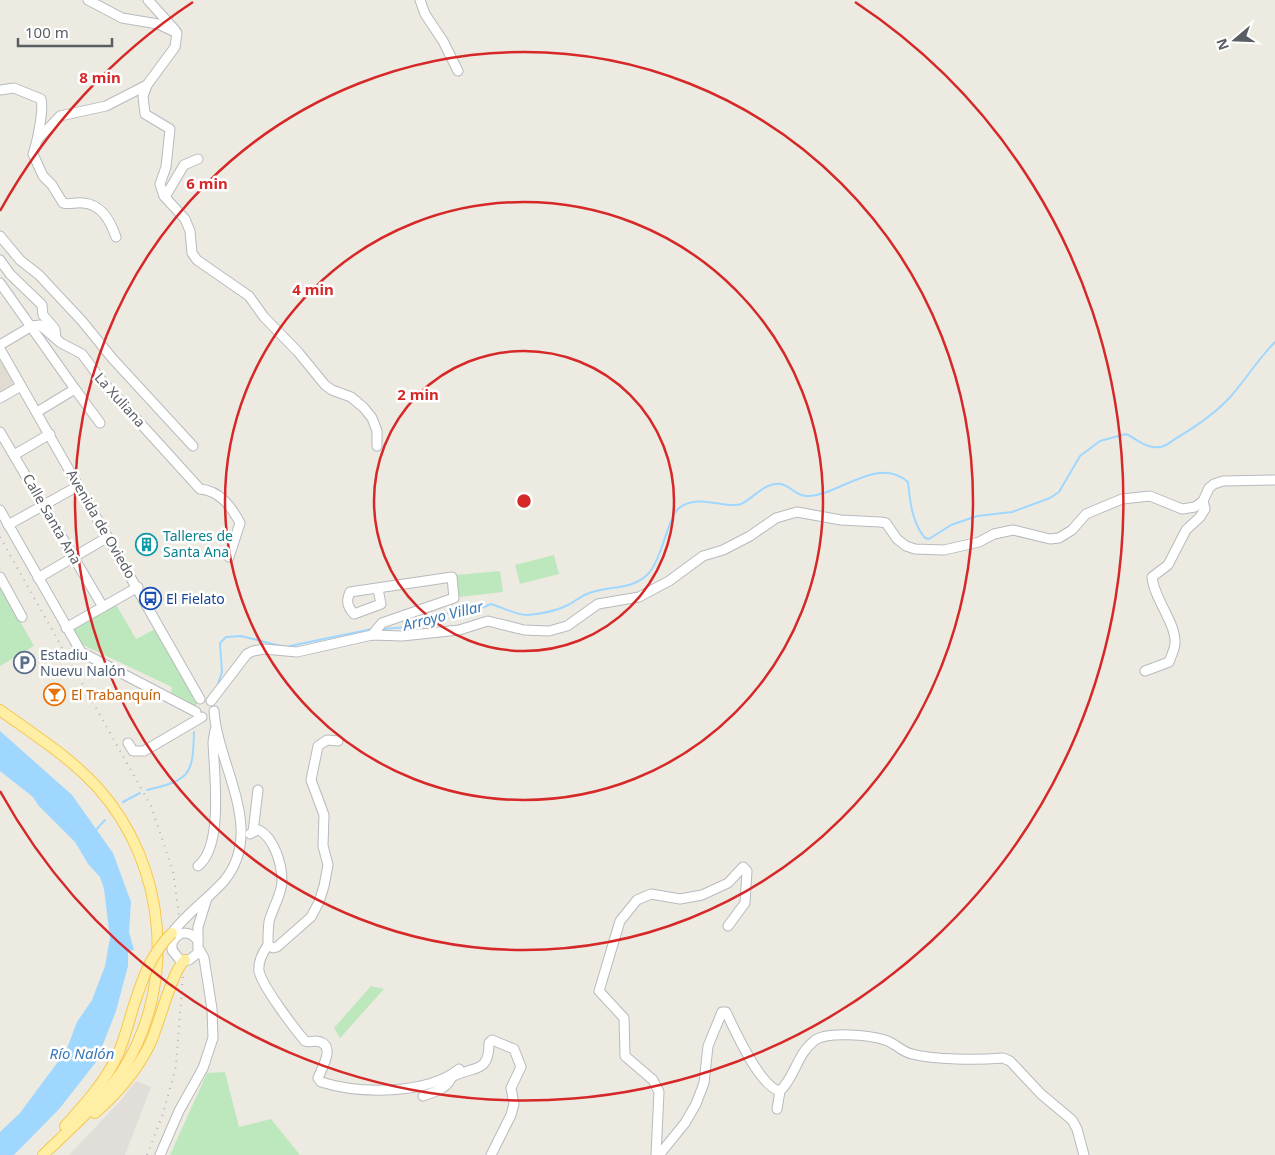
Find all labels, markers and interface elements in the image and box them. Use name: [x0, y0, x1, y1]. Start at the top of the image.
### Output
scale bar: [18, 15, 111, 47]
north arrow: [1210, 15, 1260, 65]
text: 100 m: [25, 22, 69, 42]
text: N: [1211, 36, 1233, 53]
text: 8 min: [79, 67, 121, 87]
text: 6 min: [186, 173, 228, 193]
text: 4 min: [292, 279, 334, 299]
street label: La Xuliana: [91, 368, 150, 431]
text: 2 min: [397, 384, 439, 404]
street label: Avenida de Oviedo: [62, 466, 140, 582]
street label: Calle Santa Ana: [19, 470, 86, 568]
centre of rings: [515, 492, 533, 510]
place label: Talleres de Santa Ana: [163, 526, 233, 561]
building icon: Talleres de Santa Ana: [135, 532, 159, 556]
bus stop icon: El Fielato: [138, 587, 162, 611]
place label: El Fielato: [166, 589, 225, 608]
water label: Arroyo Villar: [400, 595, 486, 635]
place label: Estadiu Nuevu Nalón: [40, 645, 126, 680]
parking icon: Estadiu Nuevu Nalón: [12, 651, 36, 675]
bar icon: El Trabanquín: [43, 683, 67, 707]
place label: El Trabanquín: [71, 685, 161, 704]
water label: Río Nalón: [50, 1043, 114, 1063]

